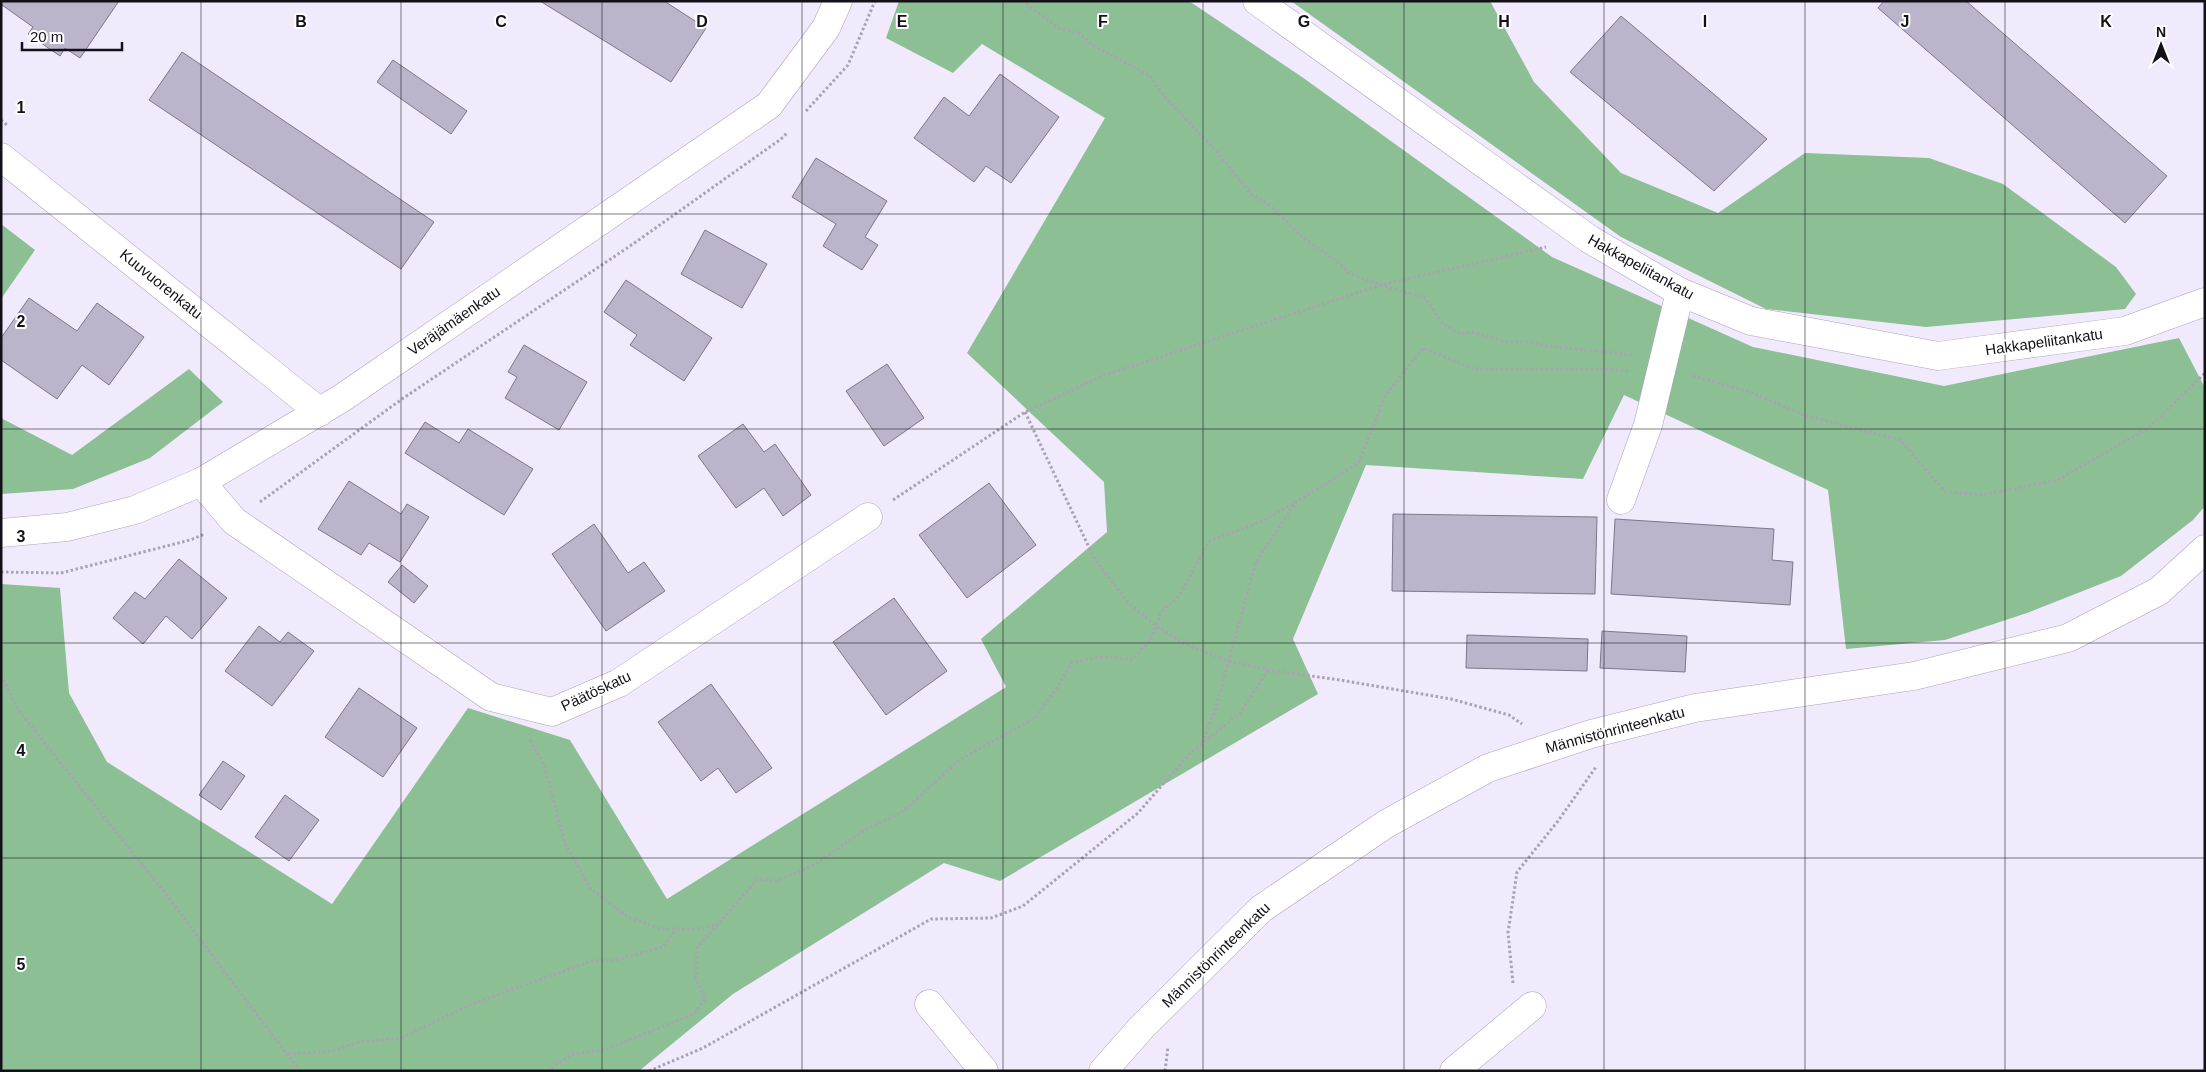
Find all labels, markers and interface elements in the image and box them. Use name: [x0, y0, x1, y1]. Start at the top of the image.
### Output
text: B: [295, 13, 307, 30]
text: C: [495, 13, 507, 30]
text: D: [696, 13, 708, 30]
text: E: [897, 13, 908, 30]
text: F: [1098, 13, 1108, 30]
text: G: [1298, 13, 1310, 30]
text: H: [1498, 13, 1510, 30]
text: I: [1703, 13, 1707, 30]
text: J: [1901, 13, 1909, 30]
text: K: [2100, 13, 2112, 30]
scale bar: [22, 20, 122, 52]
north arrow: [2136, 20, 2186, 70]
text: N: [2156, 24, 2166, 40]
text: 20 m: [30, 28, 63, 45]
text: 1: [17, 99, 26, 116]
street label: Hakkapeliitankatu: [1585, 230, 1697, 303]
street label: Kuuvuorenkatu: [117, 245, 206, 322]
street label: Veräjämäenkatu: [404, 283, 503, 359]
text: 2: [17, 313, 26, 330]
street label: Hakkapeliitankatu: [1984, 325, 2104, 358]
text: 3: [17, 528, 26, 545]
street label: Päätöskatu: [558, 667, 633, 714]
street label: Männistönrinteenkatu: [1543, 703, 1686, 756]
text: 4: [17, 742, 26, 759]
street label: Männistönrinteenkatu: [1158, 899, 1273, 1011]
text: 5: [17, 956, 26, 973]

